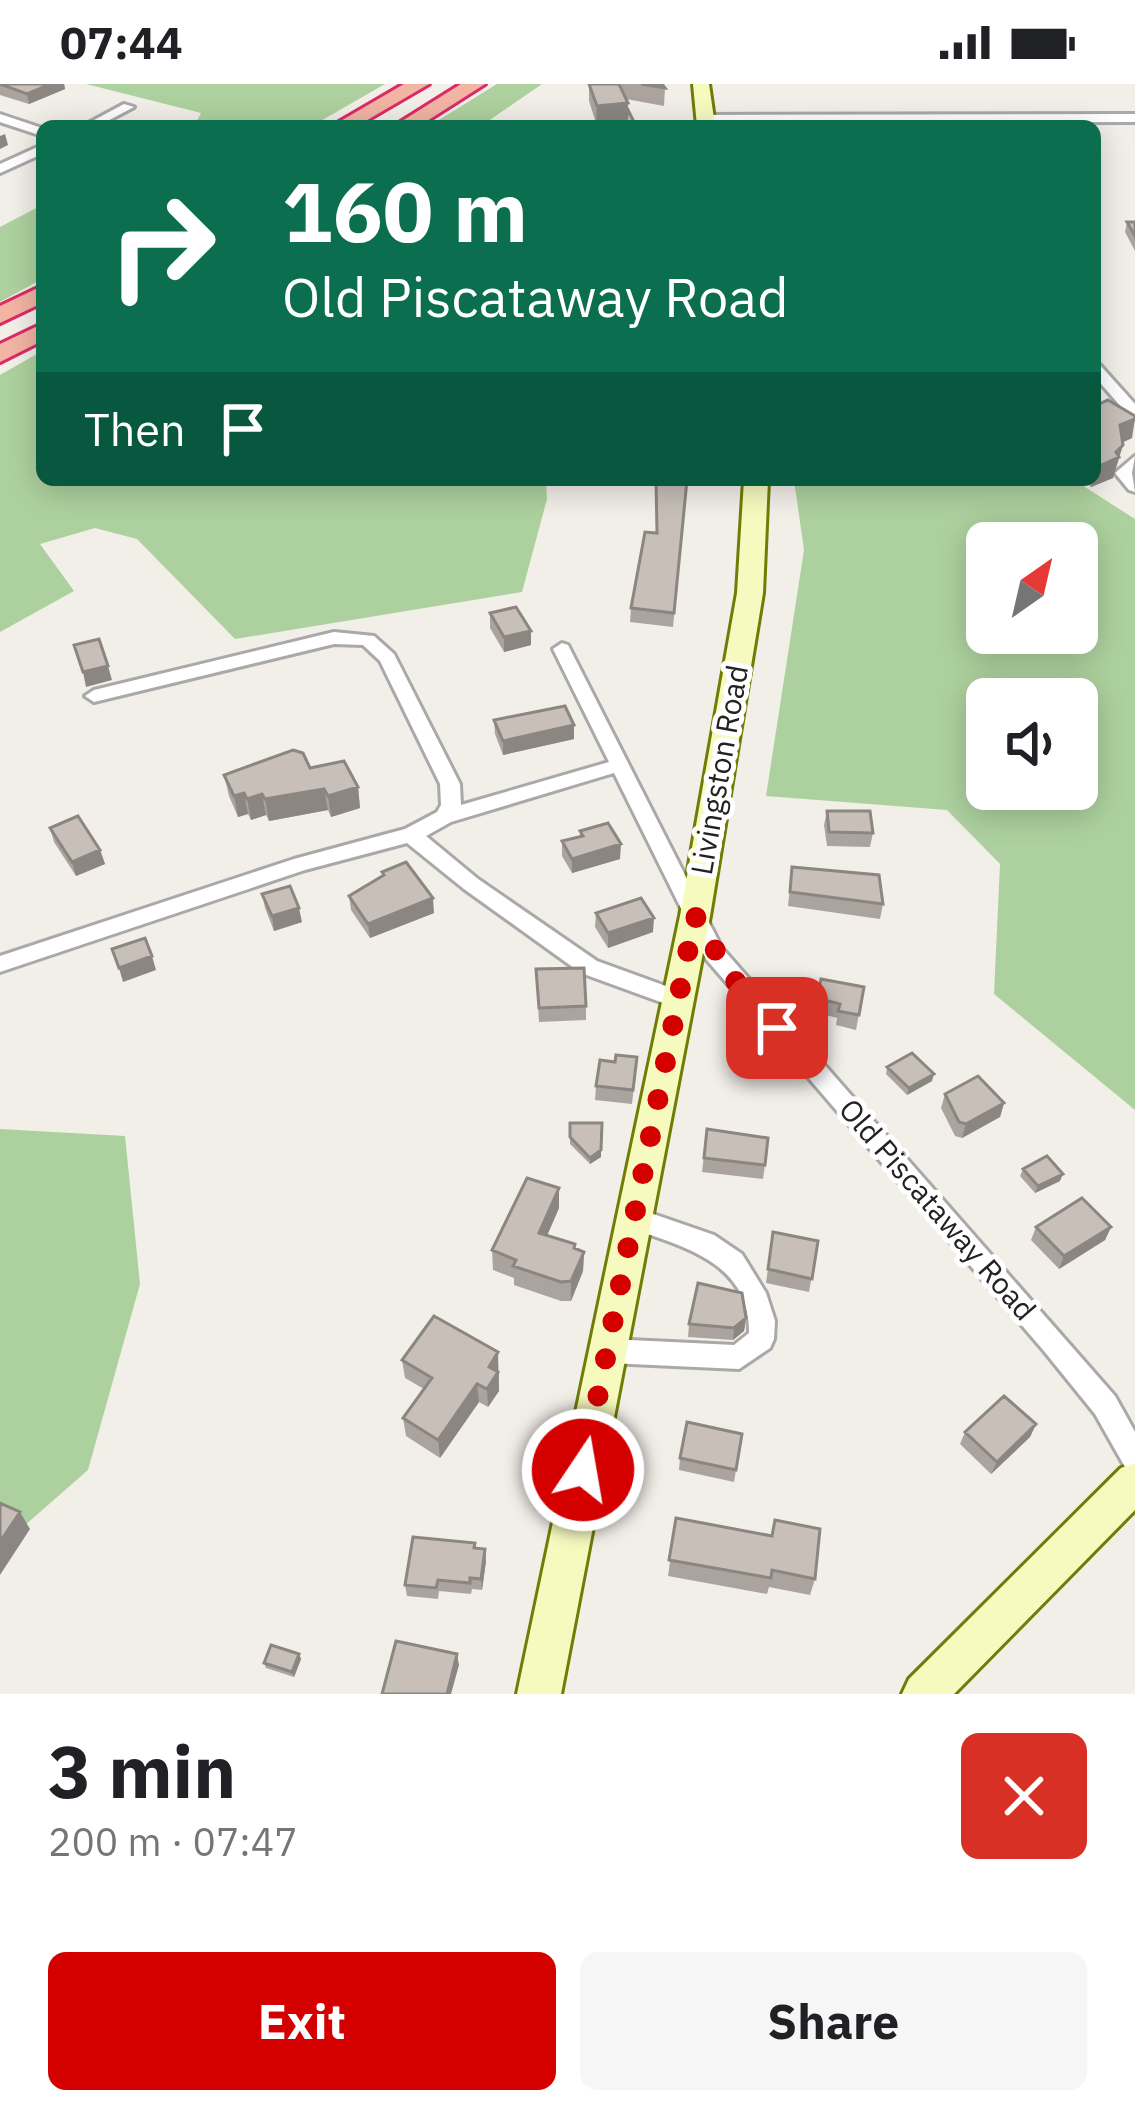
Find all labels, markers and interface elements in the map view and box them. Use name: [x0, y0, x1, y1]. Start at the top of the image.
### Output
text: 07:44: [60, 13, 183, 71]
text: 160 m: [282, 156, 528, 265]
icon: right: [84, 168, 240, 324]
text: Old Piscataway Road: [282, 262, 789, 332]
icon: arrive: [210, 396, 276, 462]
text: Then: [84, 400, 186, 458]
north arrow: [966, 522, 1098, 654]
map controls: [966, 522, 1098, 810]
street label: Livingston Road: [681, 662, 756, 878]
button: sound: [966, 678, 1098, 810]
pin: [726, 977, 828, 1079]
icon: arrive: [744, 995, 810, 1061]
street label: Old Piscataway Road: [831, 1090, 1045, 1328]
position arrow: [520, 1407, 646, 1533]
text: 3 min: [48, 1724, 236, 1818]
button: close: [961, 1733, 1087, 1859]
text: 200 m · 07:47: [48, 1816, 298, 1867]
button: Exit: [48, 1952, 556, 2090]
button: Share: [580, 1952, 1087, 2090]

